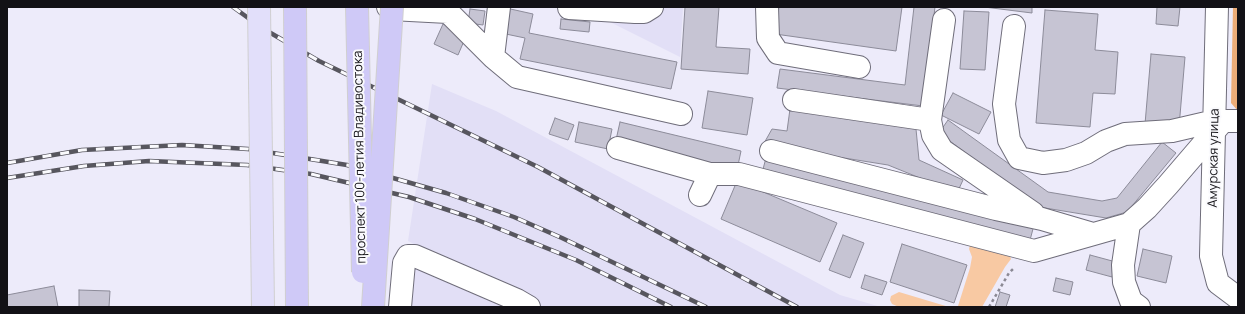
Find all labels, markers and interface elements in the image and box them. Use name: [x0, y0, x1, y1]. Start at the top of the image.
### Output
street label: проспект 100-летия Владивостока: [350, 50, 370, 264]
street label: Амурская улица: [1205, 108, 1223, 208]

